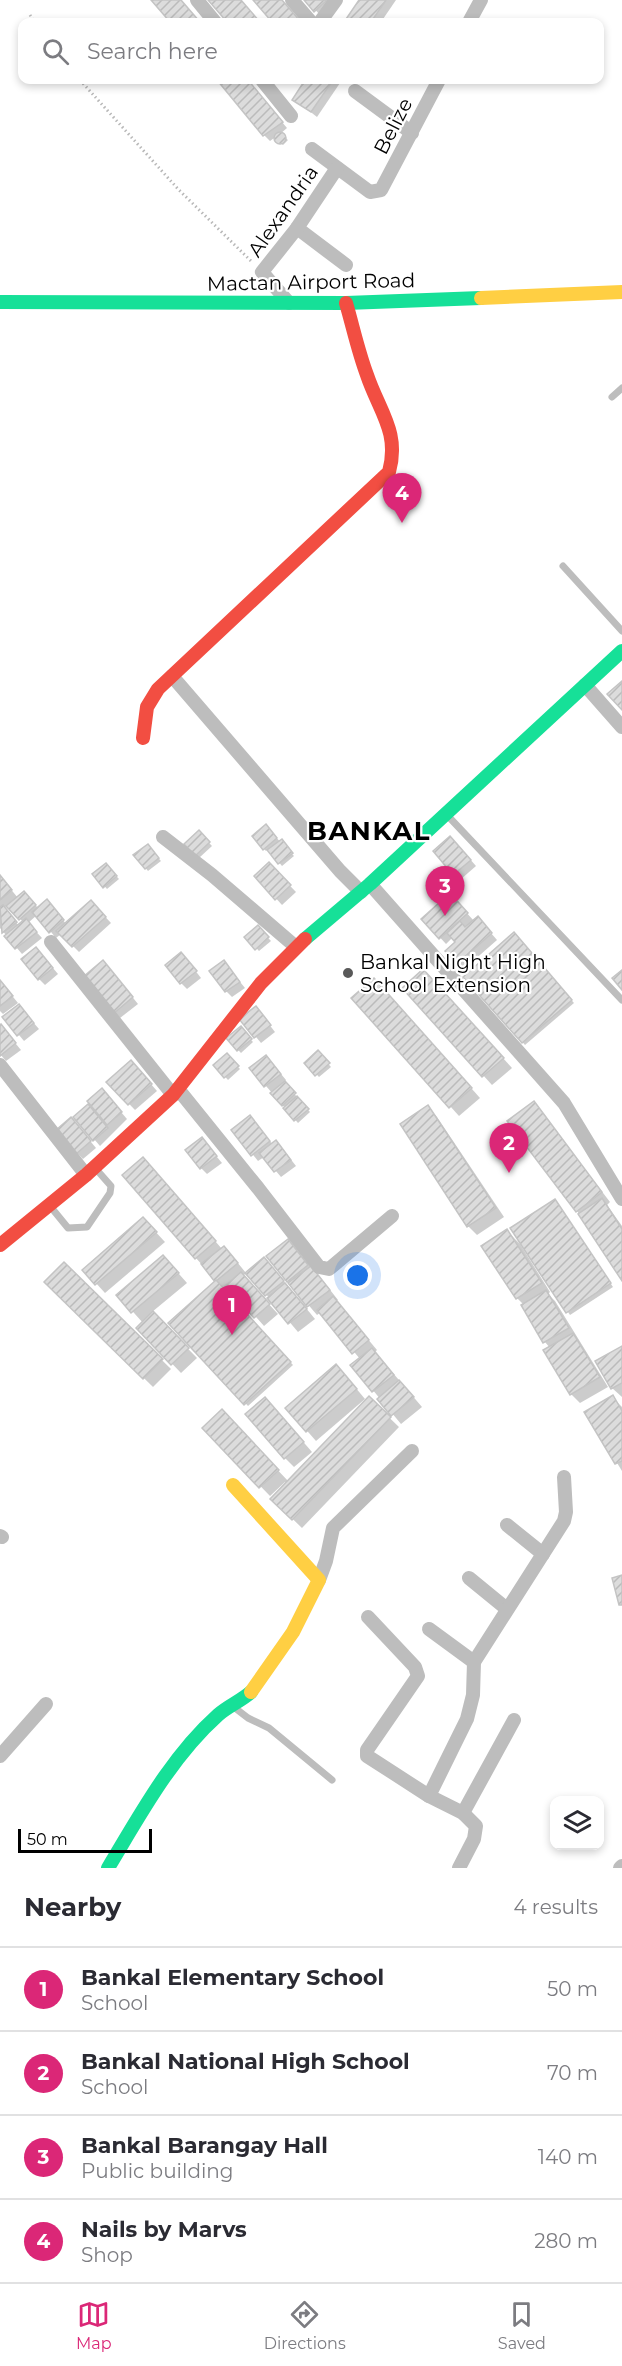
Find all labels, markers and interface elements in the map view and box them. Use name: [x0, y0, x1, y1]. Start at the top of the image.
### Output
search box: [18, 18, 604, 84]
icon: search: [39, 35, 72, 68]
text: Search here: [87, 38, 218, 65]
street label: Belize: [369, 94, 417, 158]
street label: Alexandria: [243, 161, 323, 261]
street label: Mactan Airport Road: [207, 268, 415, 296]
pin: 4: [382, 474, 422, 523]
district label: BANKAL: [307, 815, 431, 847]
pin: 3: [426, 866, 464, 916]
place label: Bankal Night High School Extension: [360, 950, 546, 997]
marker: Bankal Night High School Extension: [341, 966, 355, 980]
pin: 2: [490, 1124, 528, 1173]
your location: [343, 1261, 372, 1290]
pin: 1: [212, 1286, 252, 1335]
map controls: [550, 1796, 604, 1850]
button: layers: [550, 1796, 604, 1850]
scale bar: [18, 1826, 152, 1854]
text: 50 m: [27, 1830, 68, 1849]
text: Nearby: [24, 1891, 121, 1923]
text: 4 results: [513, 1895, 598, 1919]
text: Bankal Elementary School: [81, 1964, 384, 1991]
text: 1: [40, 1977, 47, 2001]
text: 50 m: [547, 1977, 598, 2001]
text: School: [81, 1991, 148, 2015]
text: Bankal National High School: [81, 2048, 410, 2075]
text: 2: [38, 2061, 49, 2085]
text: 70 m: [547, 2061, 598, 2085]
text: School: [81, 2075, 148, 2099]
text: Bankal Barangay Hall: [81, 2132, 328, 2159]
text: 3: [38, 2145, 49, 2169]
text: 140 m: [538, 2145, 598, 2169]
text: Public building: [81, 2159, 234, 2183]
text: Nails by Marvs: [81, 2216, 247, 2243]
text: 4: [37, 2229, 50, 2253]
text: 280 m: [534, 2229, 598, 2253]
text: Shop: [81, 2243, 133, 2267]
tab: Map: [76, 2298, 112, 2353]
tab: Directions: [264, 2298, 346, 2353]
tab: Saved: [498, 2298, 546, 2353]

